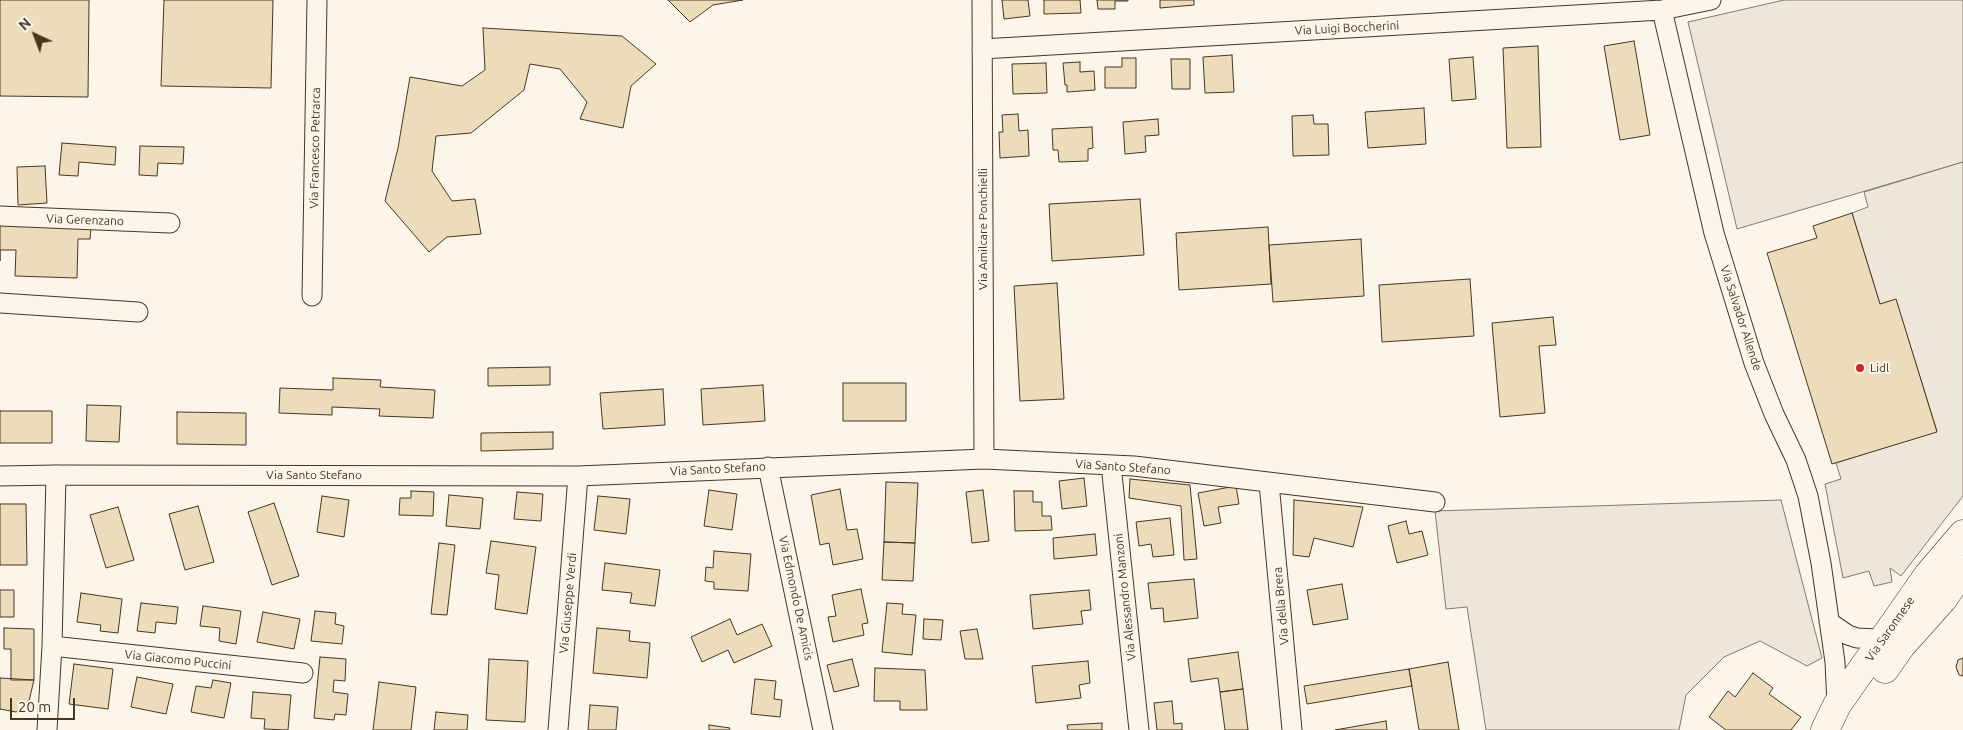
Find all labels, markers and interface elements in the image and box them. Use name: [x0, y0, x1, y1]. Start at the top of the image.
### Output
north arrow: [10, 10, 60, 60]
text: N: [15, 15, 34, 33]
street label: Via Luigi Boccherini: [1294, 18, 1400, 38]
street label: Via Francesco Petrarca: [307, 87, 323, 209]
street label: Via Amilcare Ponchielli: [976, 168, 990, 290]
street label: Via Gerenzano: [46, 211, 124, 229]
street label: Via Salvador Allende: [1717, 263, 1765, 373]
place label: Lidl: [1870, 361, 1889, 375]
marker: Lidl: [1854, 362, 1866, 374]
street label: Via Santo Stefano: [1075, 456, 1171, 478]
street label: Via Santo Stefano: [670, 459, 766, 479]
street label: Via Santo Stefano: [266, 468, 362, 482]
street label: Via Alessandro Manzoni: [1111, 533, 1139, 661]
street label: Via Edmondo De Amicis: [776, 534, 816, 662]
street label: Via Giuseppe Verdi: [556, 552, 580, 654]
street label: Via della Brera: [1270, 566, 1292, 646]
street label: Via Saronnese: [1862, 594, 1918, 664]
street label: Via Giacomo Puccini: [124, 647, 232, 673]
scale bar: [12, 688, 78, 720]
text: 20 m: [18, 698, 51, 715]

